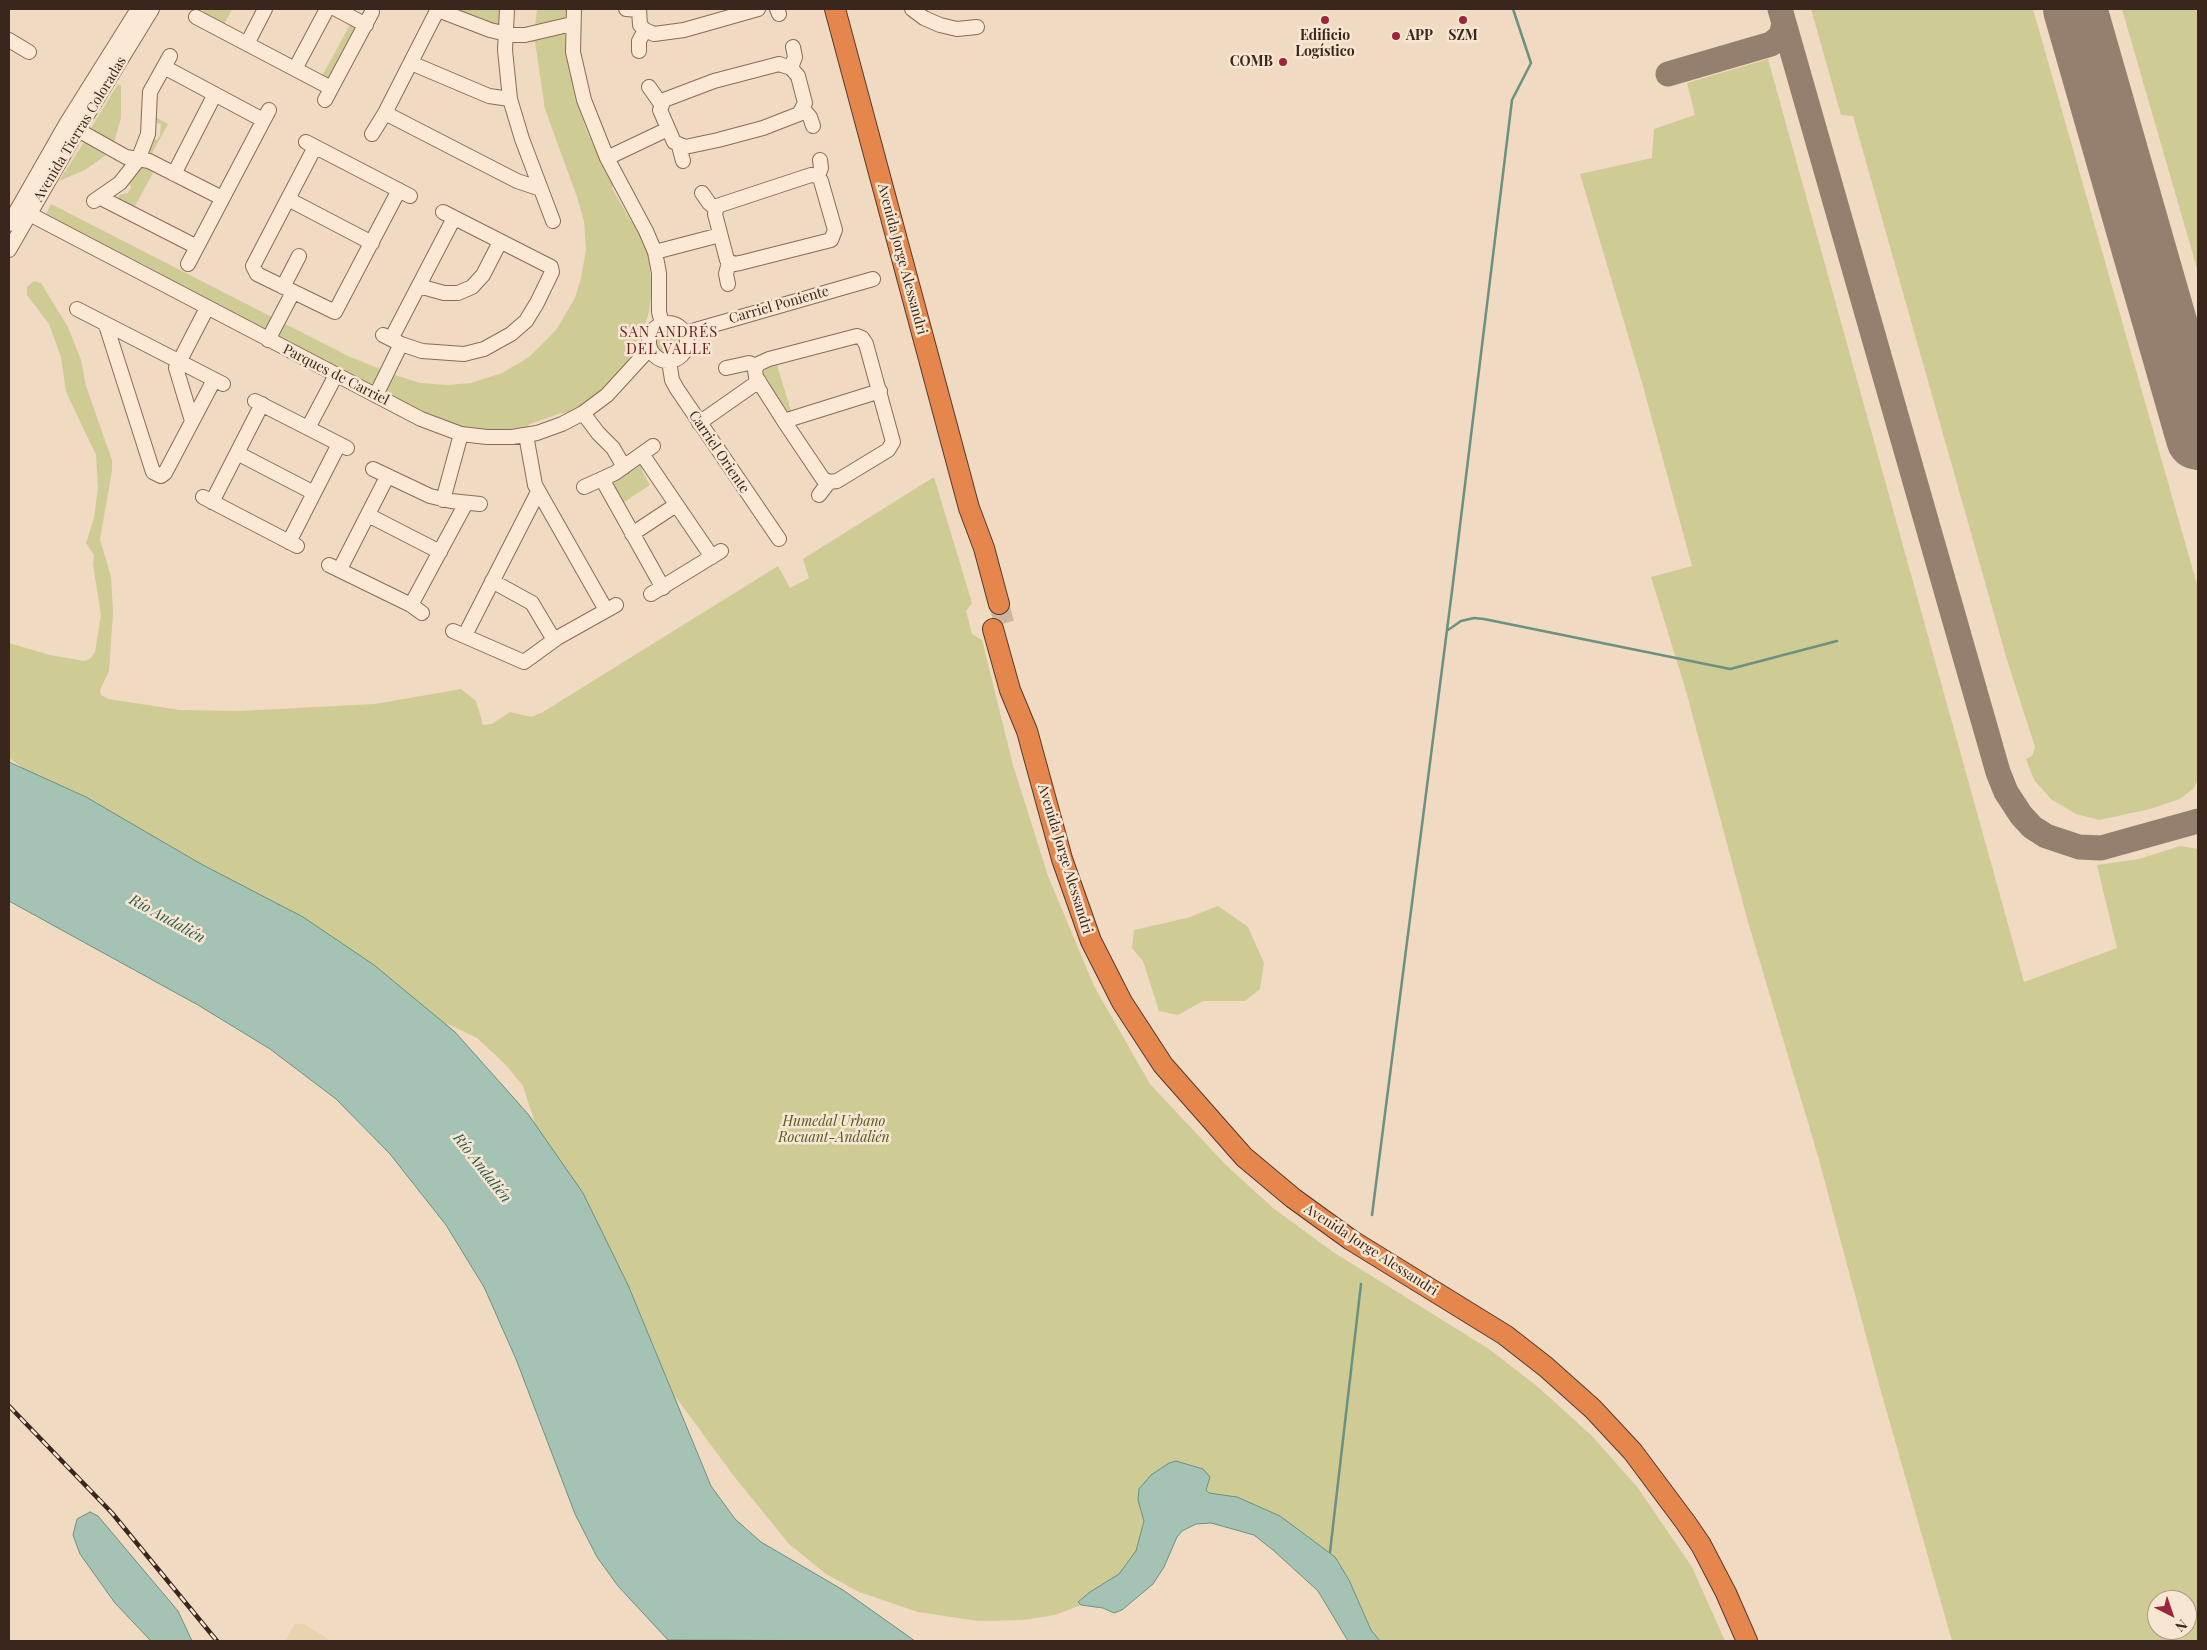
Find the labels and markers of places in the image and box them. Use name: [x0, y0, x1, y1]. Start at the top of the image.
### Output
marker: Edificio Logístico: [1319, 14, 1331, 26]
marker: SZM: [1457, 14, 1469, 26]
place label: Edificio Logístico: [1295, 28, 1355, 60]
place label: APP: [1406, 28, 1433, 44]
place label: SZM: [1448, 28, 1478, 44]
marker: APP: [1390, 30, 1402, 42]
place label: COMB: [1230, 54, 1273, 70]
marker: COMB: [1277, 56, 1289, 68]

